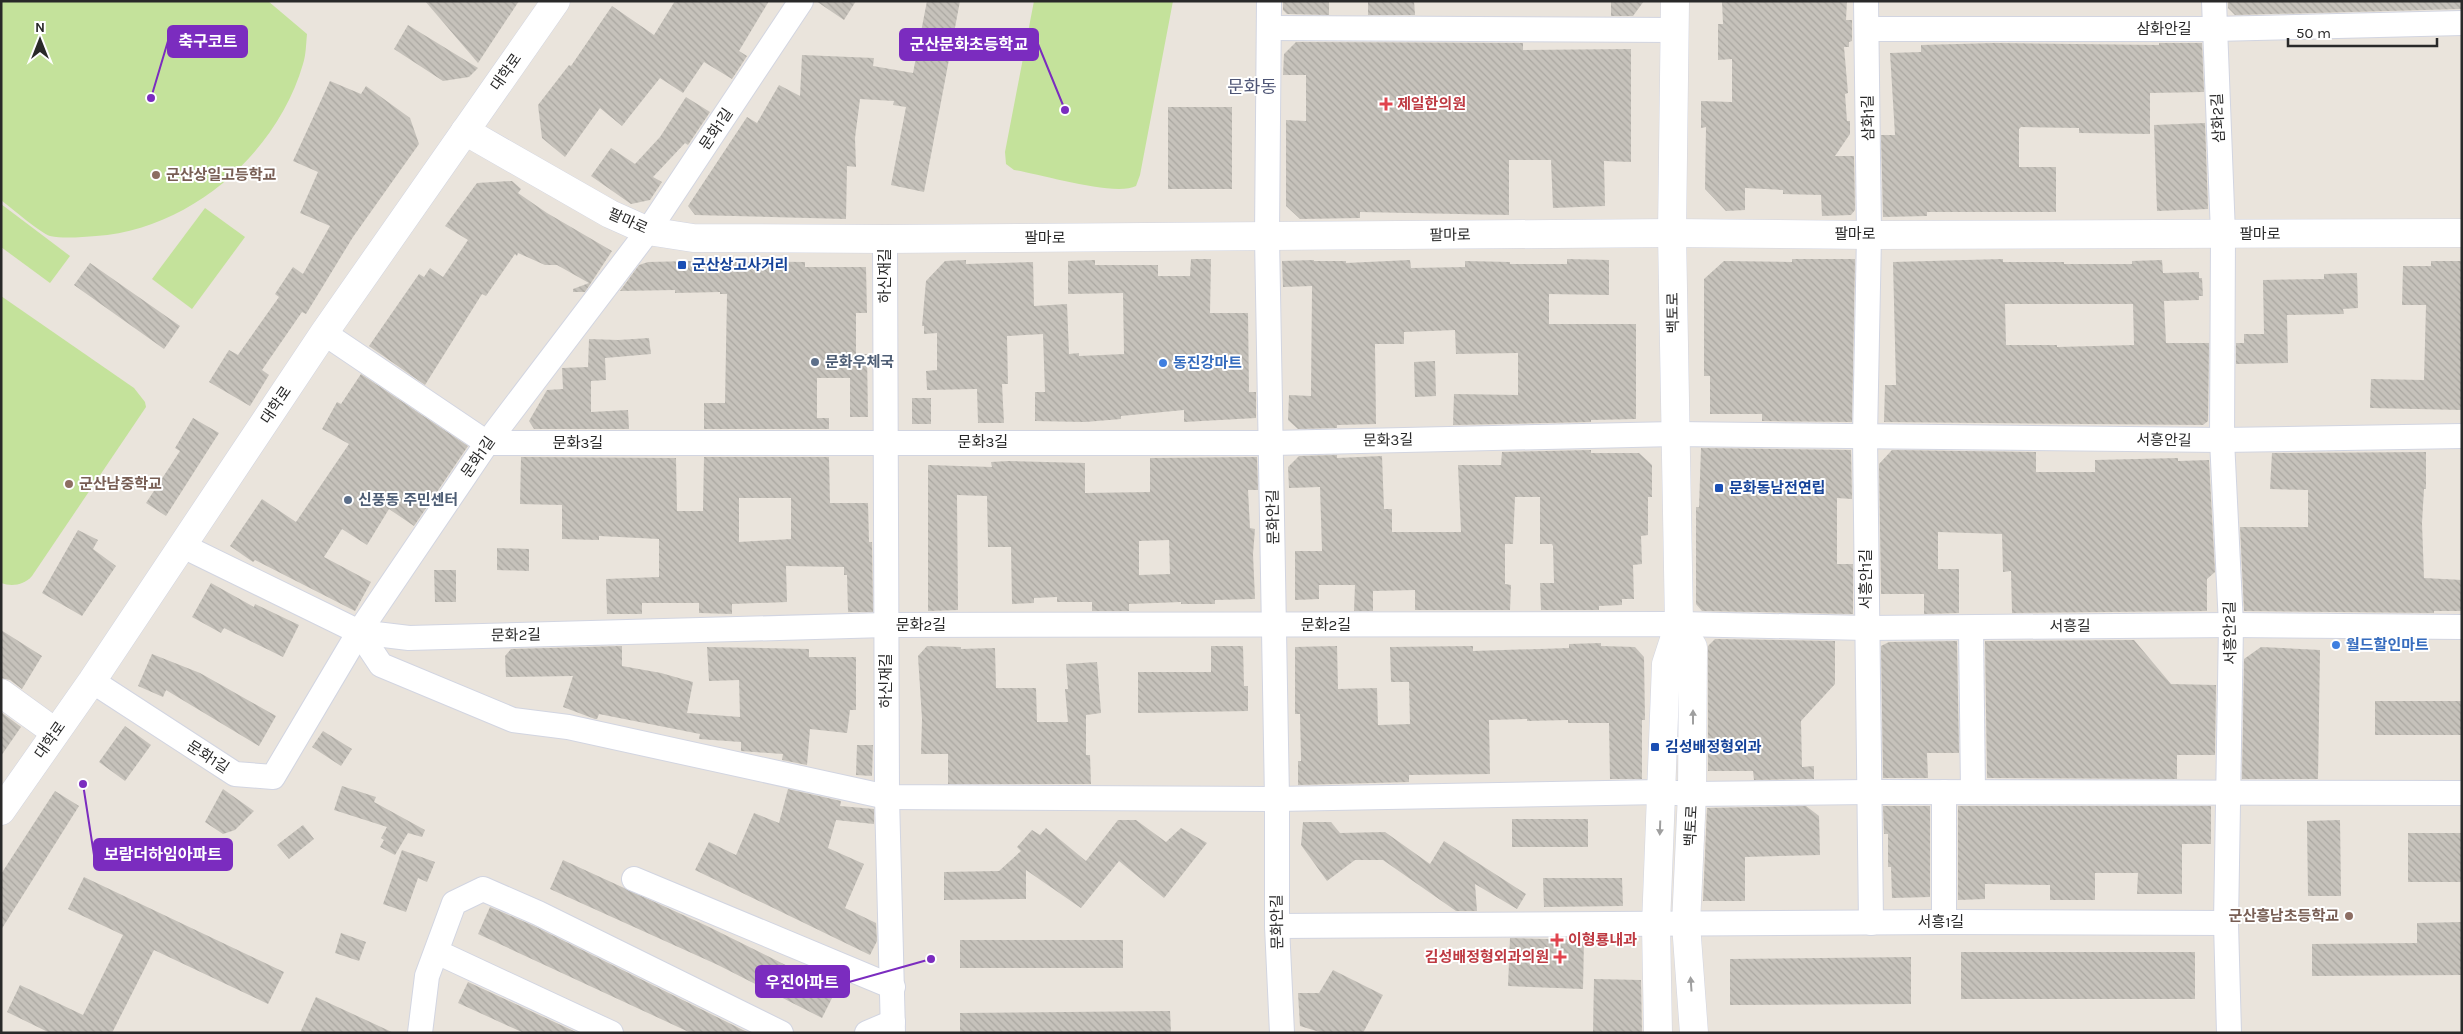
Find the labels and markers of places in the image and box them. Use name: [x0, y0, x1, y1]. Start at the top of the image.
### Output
callout: 축구코트: [168, 26, 247, 57]
callout: 군산문화초등학교: [900, 29, 1038, 60]
place label: 제일한의원: [1397, 95, 1466, 113]
marker: 제일한의원: [1379, 97, 1393, 111]
place label: 군산상일고등학교: [166, 166, 277, 184]
marker: 군산상일고등학교: [150, 169, 162, 181]
place label: 군산상고사거리: [692, 256, 789, 274]
marker: 군산상고사거리: [676, 259, 688, 271]
place label: 문화우체국: [825, 353, 894, 371]
place label: 동진강마트: [1173, 354, 1242, 372]
marker: 문화우체국: [809, 356, 821, 368]
marker: 동진강마트: [1157, 357, 1169, 369]
place label: 군산남중학교: [79, 475, 162, 493]
marker: 군산남중학교: [63, 478, 75, 490]
place label: 문화동남전연립: [1729, 479, 1826, 497]
marker: 문화동남전연립: [1713, 482, 1725, 494]
place label: 신풍동 주민센터: [358, 491, 458, 509]
marker: 신풍동 주민센터: [342, 494, 354, 506]
place label: 월드할인마트: [2346, 636, 2429, 654]
marker: 월드할인마트: [2330, 639, 2342, 651]
place label: 김성배정형외과: [1665, 738, 1762, 756]
marker: 김성배정형외과: [1649, 741, 1661, 753]
callout: 보람더하임아파트: [94, 839, 232, 870]
place label: 군산흥남초등학교: [2229, 907, 2339, 925]
marker: 군산흥남초등학교: [2343, 910, 2355, 922]
place label: 이형룡내과: [1568, 931, 1637, 949]
marker: 이형룡내과: [1550, 933, 1564, 947]
place label: 김성배정형외과의원: [1425, 948, 1549, 966]
marker: 김성배정형외과의원: [1553, 950, 1567, 964]
callout: 우진아파트: [756, 966, 849, 997]

